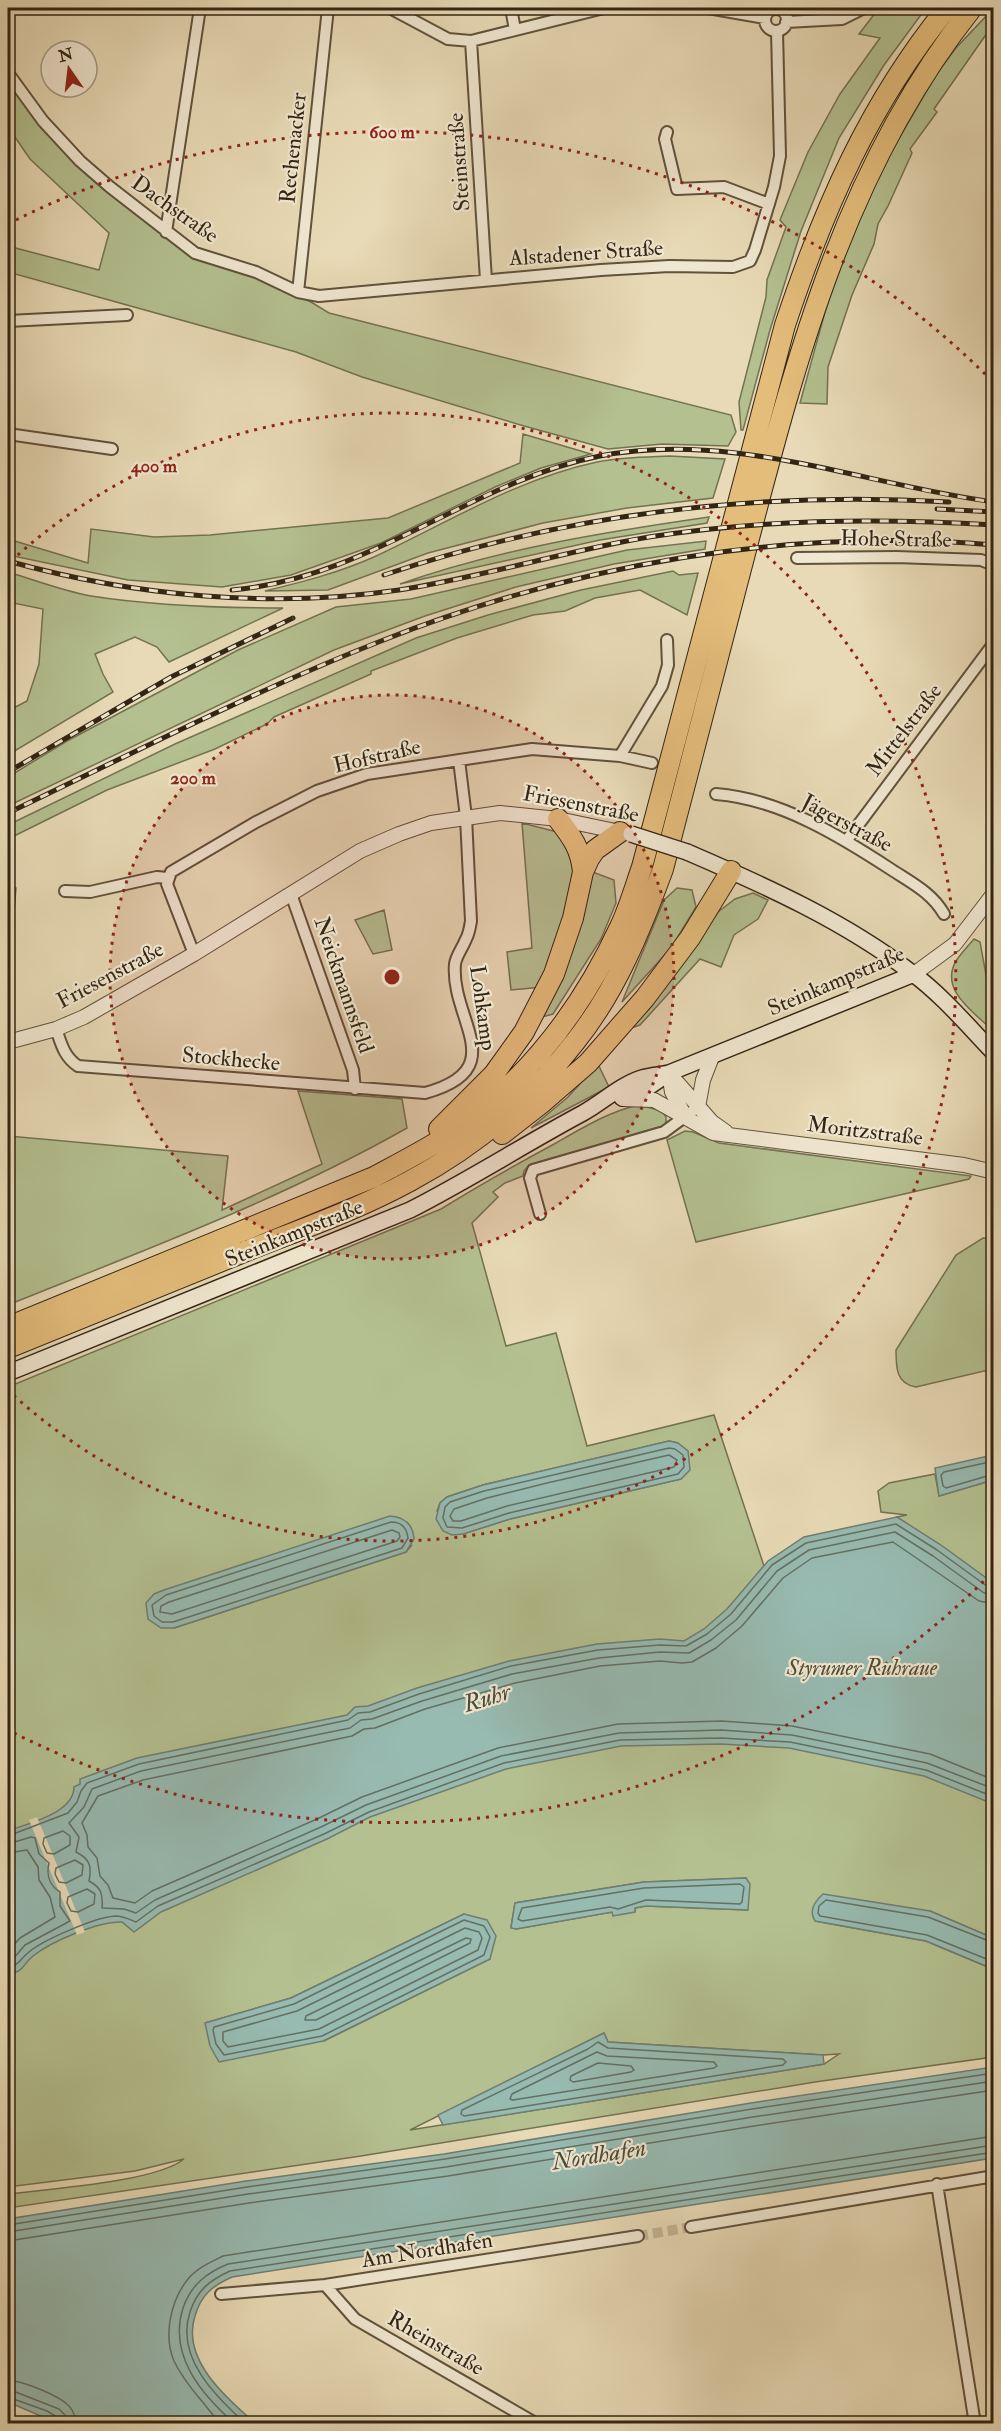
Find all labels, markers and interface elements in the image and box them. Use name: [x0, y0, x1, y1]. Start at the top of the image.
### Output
north arrow: [39, 39, 99, 99]
text: N: [55, 44, 76, 67]
street label: Rechenacker: [273, 90, 313, 205]
street label: Steinstraße: [442, 112, 476, 212]
text: 600 m: [369, 121, 416, 144]
street label: Dachstraße: [126, 169, 224, 249]
street label: Alstadener Straße: [507, 234, 664, 272]
text: 400 m: [130, 455, 178, 478]
street label: Hohe Straße: [840, 524, 952, 554]
street label: Mittelstraße: [860, 678, 948, 782]
street label: Hofstraße: [331, 732, 423, 780]
text: 200 m: [170, 767, 217, 790]
street label: Friesenstraße: [521, 779, 641, 829]
street label: Jägerstraße: [796, 787, 897, 859]
street label: Neickmannsfeld: [308, 913, 380, 1057]
street label: Friesenstraße: [52, 935, 168, 1015]
street label: Steinkampstraße: [763, 940, 909, 1023]
street label: Lohkamp: [462, 964, 503, 1052]
centre of rings: [382, 967, 402, 987]
street label: Stockhecke: [181, 1041, 281, 1077]
street label: Moritzstraße: [806, 1110, 924, 1152]
street label: Steinkampstraße: [221, 1193, 367, 1274]
park label: Styrumer Ruhraue: [786, 1654, 938, 1682]
water label: Ruhr: [459, 1676, 516, 1720]
water label: Nordhafen: [548, 2132, 648, 2178]
street label: Am Nordhafen: [358, 2226, 495, 2274]
street label: Rheinstraße: [383, 2304, 489, 2382]

